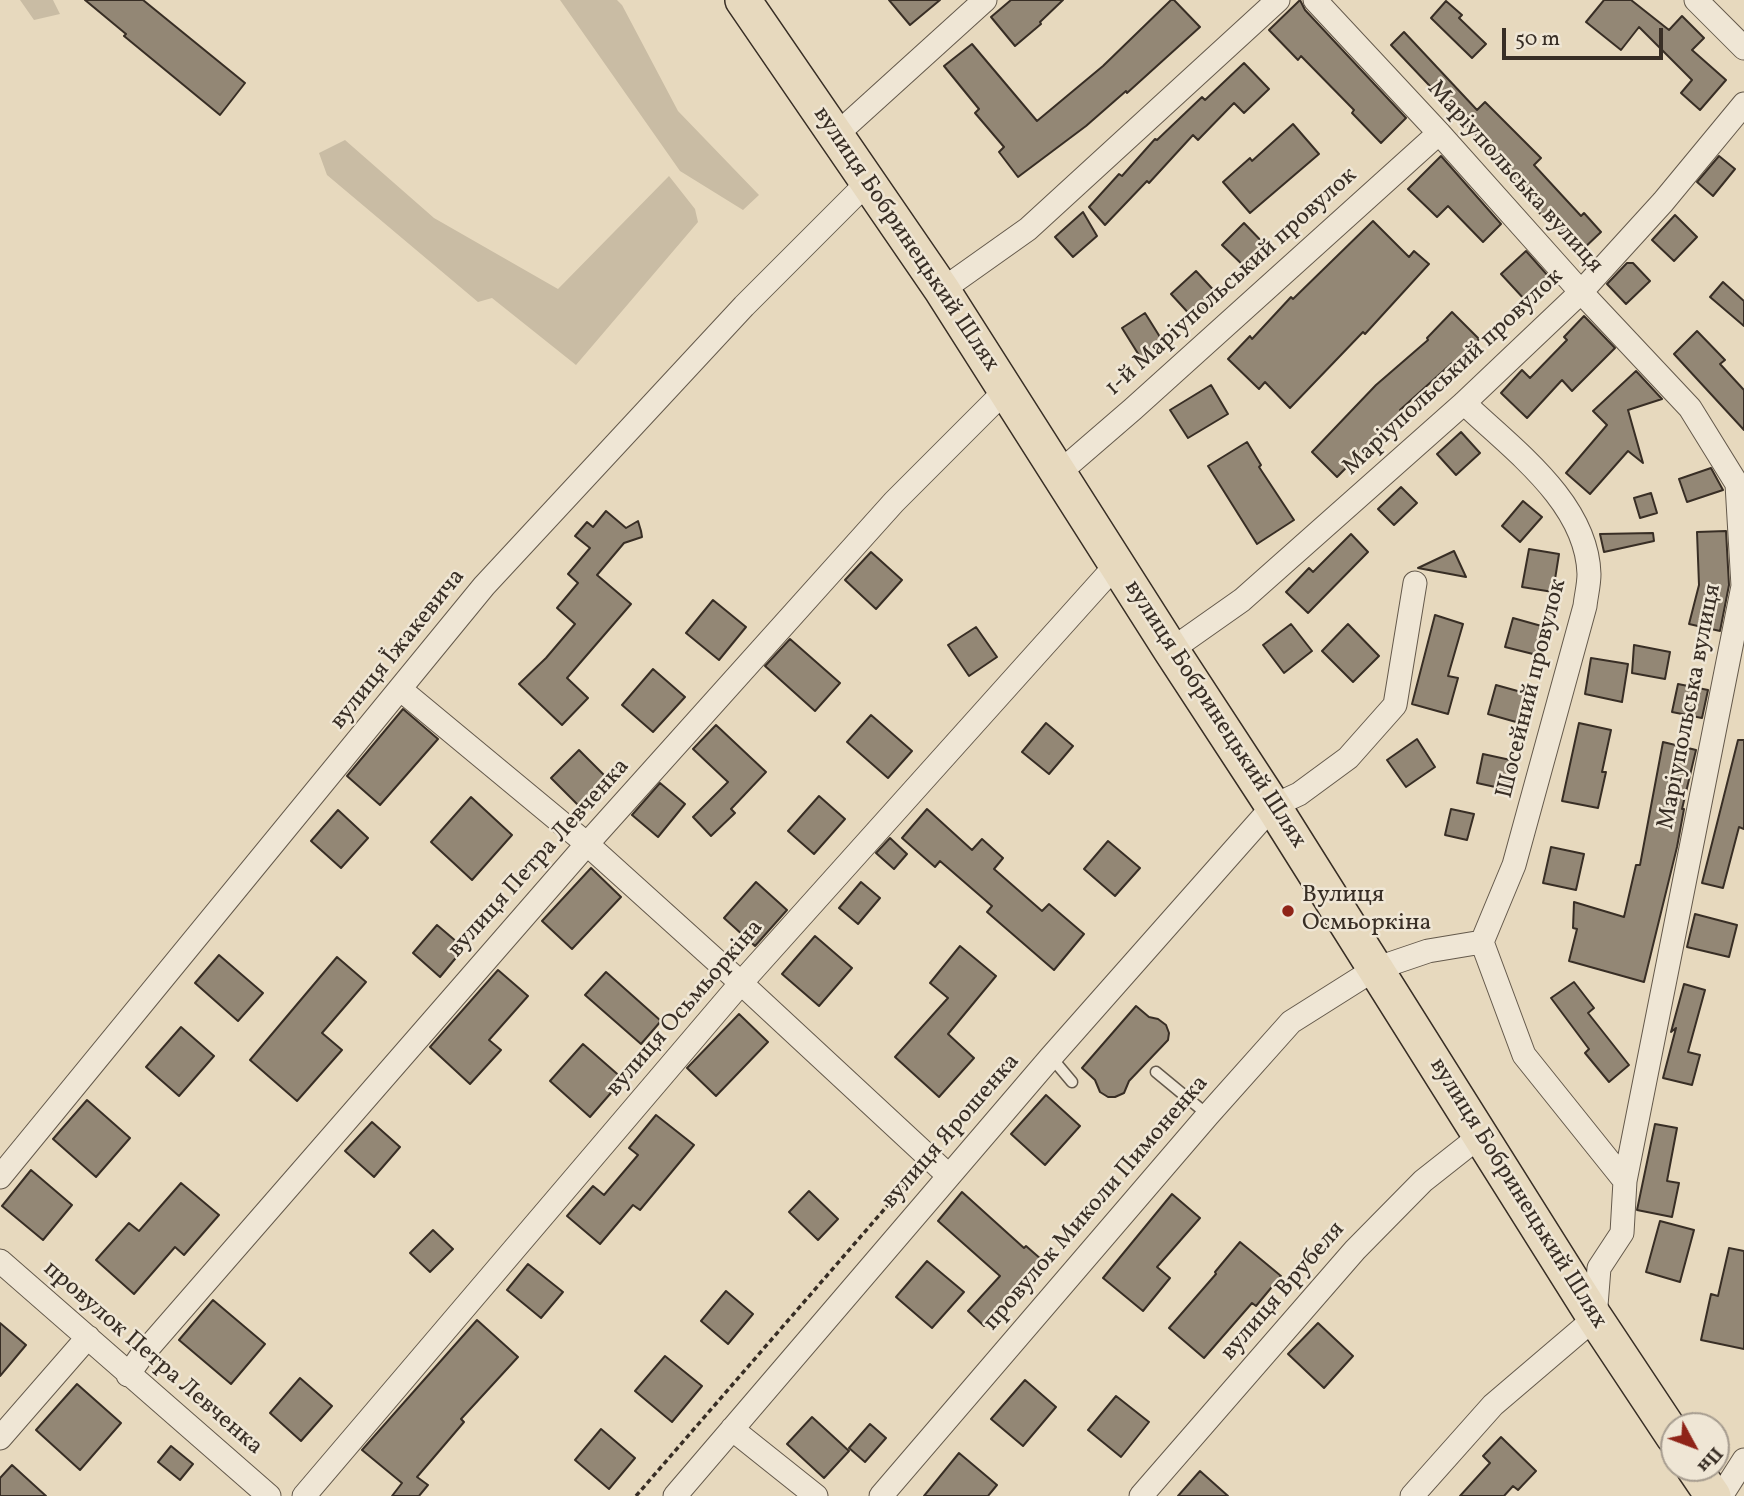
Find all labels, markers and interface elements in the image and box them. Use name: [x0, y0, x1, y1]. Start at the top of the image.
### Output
scale bar: [1506, 14, 1667, 58]
text: 50 m: [1515, 25, 1560, 54]
street label: Маріупольська вулиця: [1420, 76, 1608, 280]
street label: вулиця Бобринецький Шлях: [805, 102, 1005, 378]
street label: 1-й Маріупольський провулок: [1100, 162, 1364, 404]
street label: Маріупольський провулок: [1338, 263, 1570, 483]
street label: вулиця Їжакевича: [325, 564, 473, 736]
street label: вулиця Бобринецький Шлях: [1117, 576, 1311, 854]
street label: Шосейний провулок: [1492, 576, 1574, 802]
street label: Маріупольська вулиця: [1653, 582, 1729, 832]
street label: вулиця Петра Левченка: [443, 754, 637, 964]
place label: Вулиця Осмьоркіна: [1302, 883, 1431, 939]
marker: Вулиця Осмьоркіна: [1280, 903, 1296, 919]
street label: вулиця Осьмьоркіна: [601, 915, 771, 1103]
street label: вулиця Ярошенка: [877, 1049, 1027, 1215]
street label: вулиця Бобринецький Шлях: [1422, 1053, 1612, 1335]
street label: провулок Миколи Пимоненка: [978, 1070, 1216, 1338]
street label: вулиця Врубеля: [1216, 1217, 1352, 1367]
street label: провулок Петра Левченка: [36, 1256, 268, 1462]
north arrow: [1660, 1412, 1730, 1482]
text: Пн: [1691, 1441, 1728, 1478]

